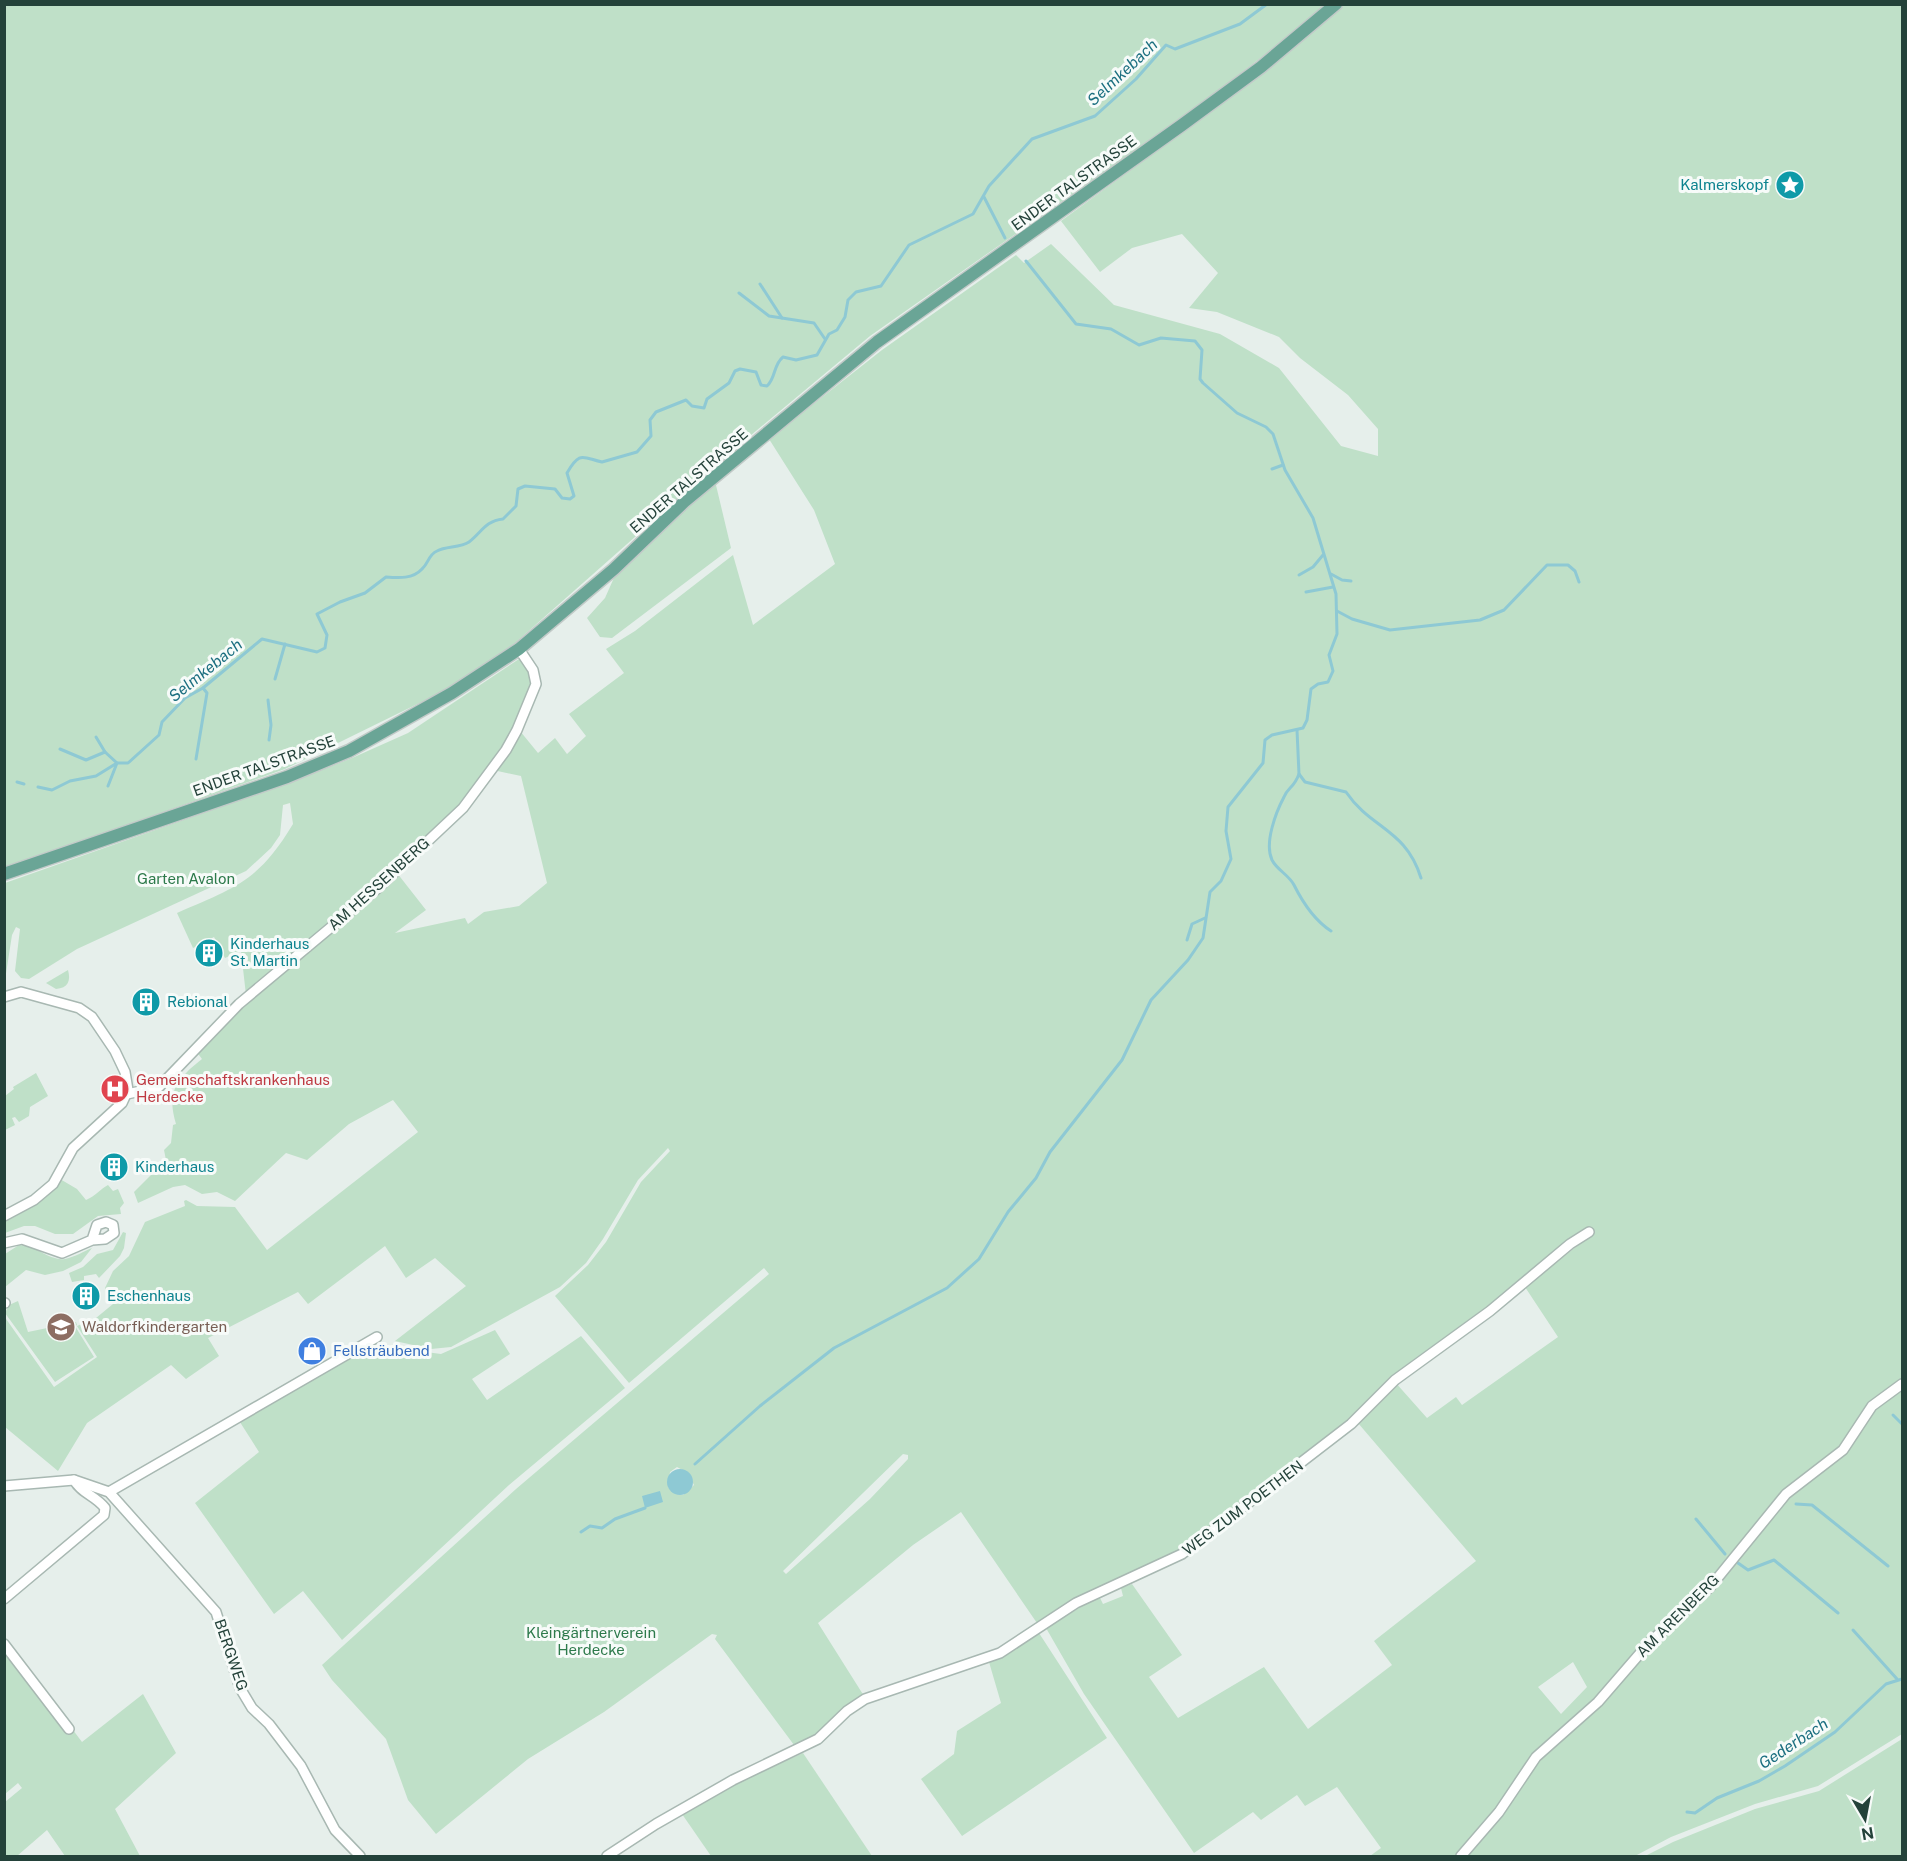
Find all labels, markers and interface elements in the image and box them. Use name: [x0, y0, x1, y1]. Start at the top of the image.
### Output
water label: Selmkebach: [1083, 35, 1161, 110]
street label: ENDER TALSTRASSE: [1008, 132, 1139, 234]
place icon: Kalmerskopf: [1774, 169, 1806, 201]
place label: Kalmerskopf: [1680, 176, 1769, 193]
street label: ENDER TALSTRASSE: [626, 425, 751, 536]
water label: Selmkebach: [165, 635, 246, 706]
street label: ENDER TALSTRASSE: [190, 732, 337, 799]
street label: AM HESSENBERG: [325, 834, 433, 933]
park label: Garten Avalon: [137, 870, 235, 887]
place label: Kinderhaus St. Martin: [230, 935, 309, 969]
building icon: Kinderhaus St. Martin: [193, 937, 225, 969]
building icon: Rebional: [130, 986, 162, 1018]
place label: Rebional: [167, 993, 228, 1010]
place label: Gemeinschaftskrankenhaus Herdecke: [136, 1071, 330, 1105]
hospital icon: Gemeinschaftskrankenhaus Herdecke: [99, 1073, 131, 1105]
building icon: Kinderhaus: [98, 1151, 130, 1183]
place label: Kinderhaus: [135, 1158, 214, 1175]
building icon: Eschenhaus: [70, 1280, 102, 1312]
place label: Eschenhaus: [107, 1287, 191, 1304]
school or university icon: Waldorfkindergarten: [45, 1311, 77, 1343]
place label: Waldorfkindergarten: [82, 1318, 227, 1335]
shop icon: Fellsträubend: [296, 1335, 328, 1367]
place label: Fellsträubend: [333, 1342, 430, 1359]
street label: WEG ZUM POETHEN: [1179, 1457, 1306, 1558]
street label: AM ARENBERG: [1633, 1571, 1722, 1660]
street label: BERGWEG: [211, 1617, 252, 1693]
park label: Kleingärtnerverein Herdecke: [526, 1624, 656, 1658]
water label: Gederbach: [1755, 1714, 1832, 1773]
north arrow: [1835, 1789, 1895, 1849]
text: N: [1860, 1823, 1875, 1844]

